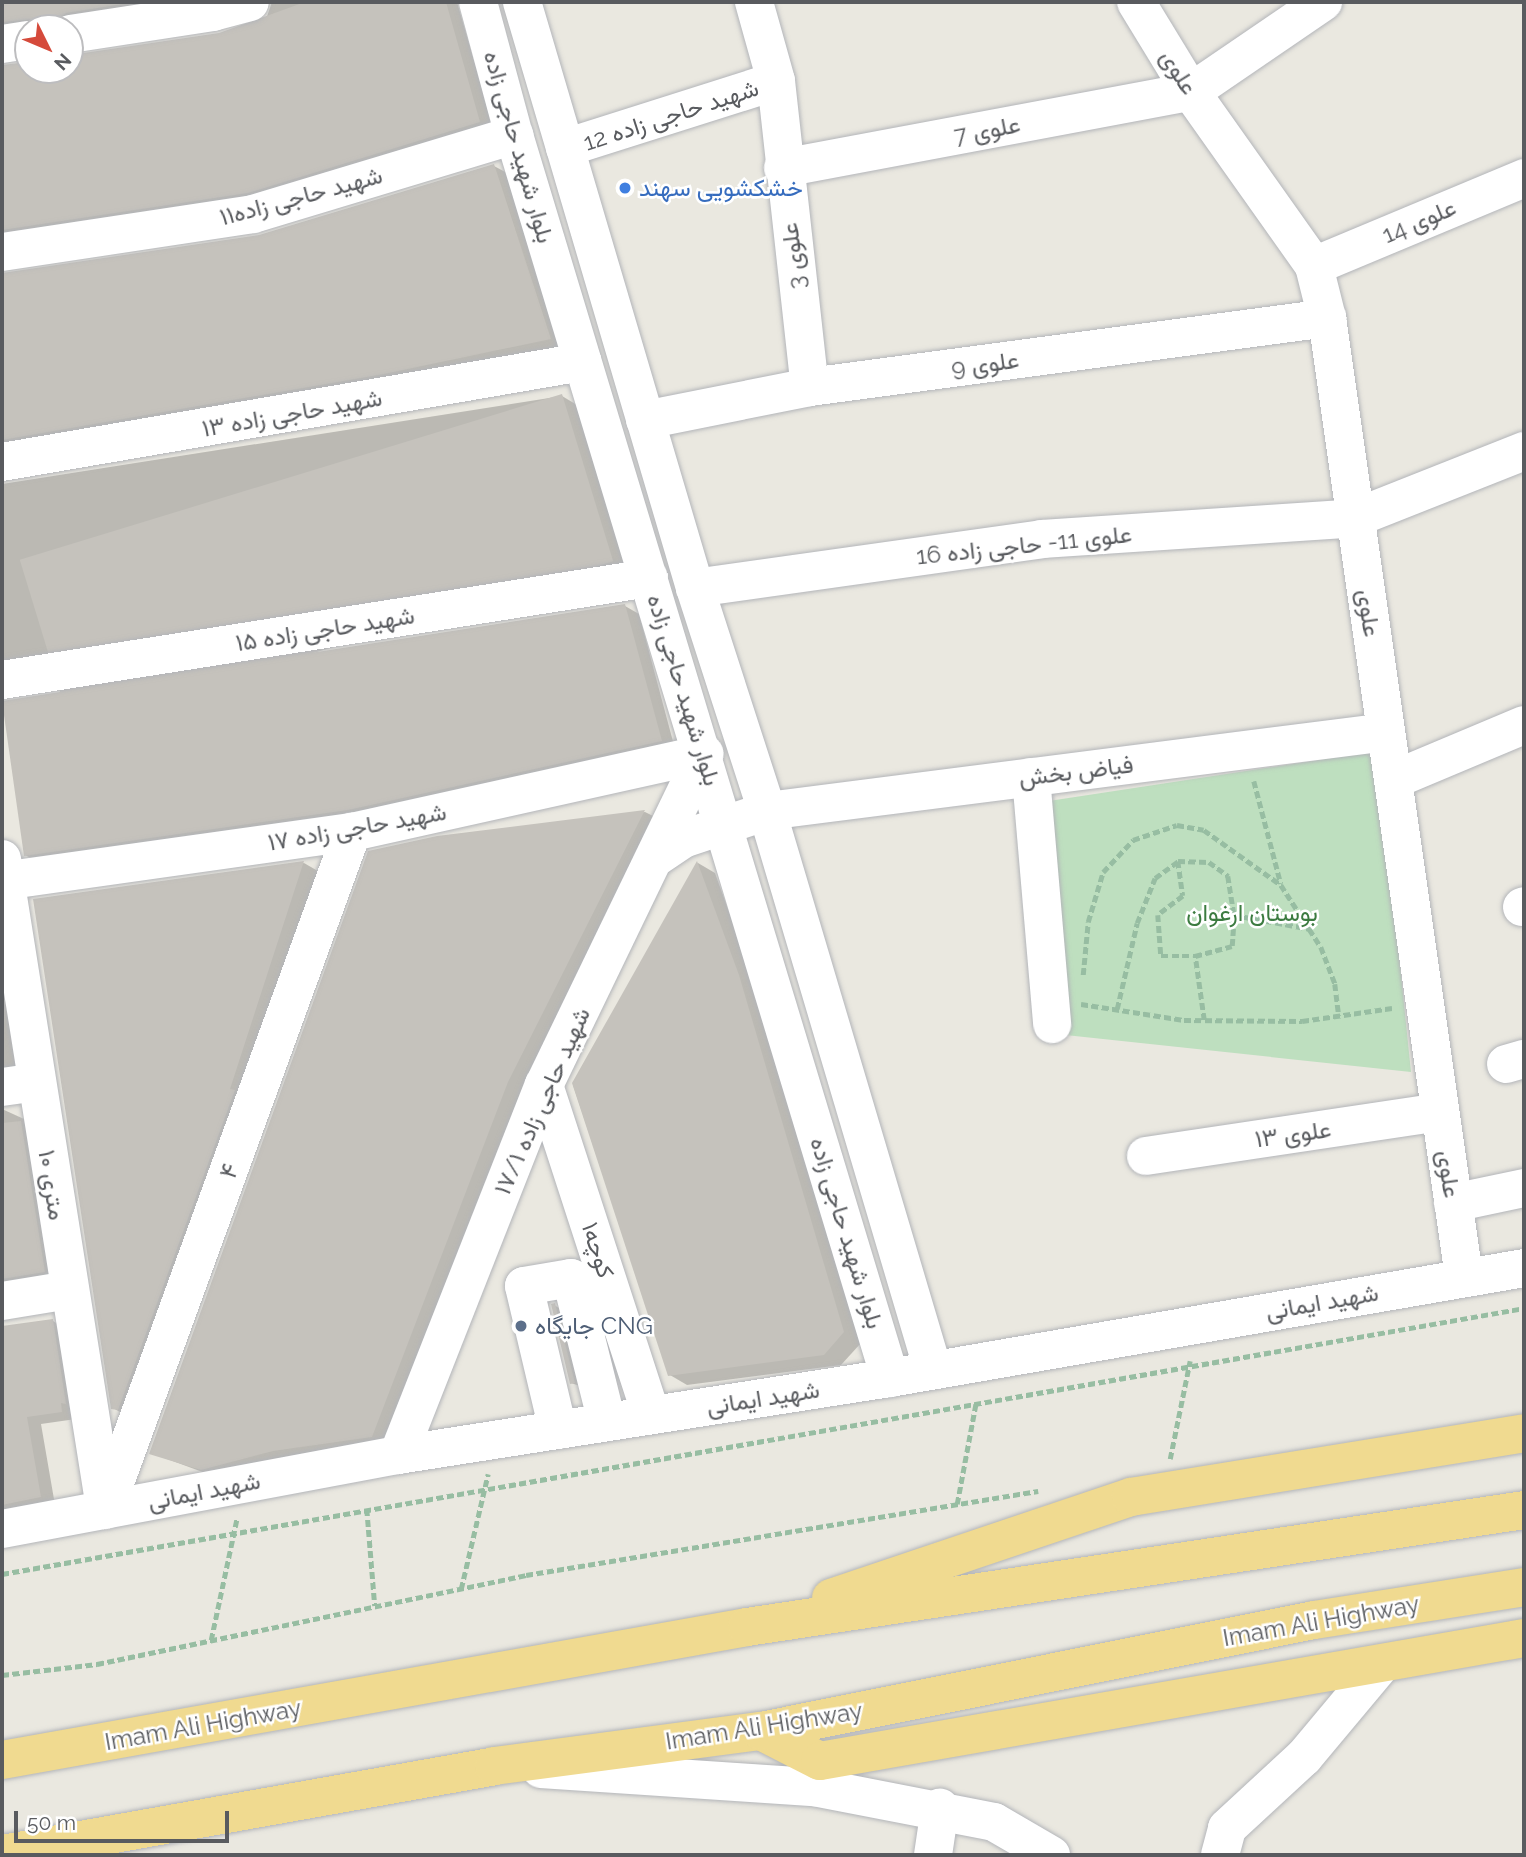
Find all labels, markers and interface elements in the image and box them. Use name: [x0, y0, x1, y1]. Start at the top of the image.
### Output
north arrow: [14, 14, 84, 84]
street label: علوی: [1154, 44, 1204, 100]
street label: بلوار شهید حاجی زاده: [478, 48, 560, 246]
text: N: [50, 49, 76, 75]
street label: شهید حاجی زاده 12: [580, 73, 762, 157]
street label: علوی 7: [952, 109, 1022, 151]
street label: شهید حاجی زاده۱۱: [216, 160, 386, 232]
place label: خشکشویی سهند: [639, 174, 803, 202]
marker: خشکشویی سهند: [617, 180, 633, 196]
street label: علوی 14: [1378, 193, 1460, 249]
street label: علوی 3: [775, 221, 811, 291]
street label: علوی 9: [949, 345, 1021, 383]
street label: شهید حاجی زاده ۱۳: [200, 383, 384, 443]
street label: علوی 11- حاجی زاده 16: [915, 519, 1133, 571]
street label: علوی: [1351, 587, 1387, 639]
street label: بلوار شهید حاجی زاده: [641, 591, 727, 789]
street label: شهید حاجی زاده ۱۵: [234, 601, 416, 657]
street label: فیاض بخش: [1017, 750, 1135, 792]
street label: شهید حاجی زاده ۱۷: [266, 797, 448, 857]
park label: بوستان ارغوان: [1186, 899, 1318, 927]
street label: شهید حاجی زاده ۱۷/۱: [488, 1003, 596, 1199]
street label: علوی ۱۳: [1253, 1114, 1333, 1154]
street label: بلوار شهید حاجی زاده: [804, 1134, 890, 1332]
street label: ۱۰ متری: [32, 1148, 72, 1222]
street label: علوی: [1431, 1148, 1467, 1200]
street label: ۴: [213, 1160, 245, 1182]
street label: کوچه۱: [576, 1219, 620, 1281]
street label: شهید ایمانی: [1263, 1278, 1381, 1326]
place label: جایگاه CNG: [535, 1312, 653, 1340]
marker: جایگاه CNG: [513, 1318, 529, 1334]
street label: شهید ایمانی: [704, 1375, 822, 1421]
street label: شهید ایمانی: [145, 1466, 263, 1516]
street label: Imam Ali Highway: [1220, 1589, 1422, 1653]
street label: Imam Ali Highway: [102, 1693, 304, 1757]
street label: Imam Ali Highway: [663, 1696, 865, 1756]
scale bar: [18, 1798, 233, 1842]
text: 50 m: [27, 1810, 76, 1835]

